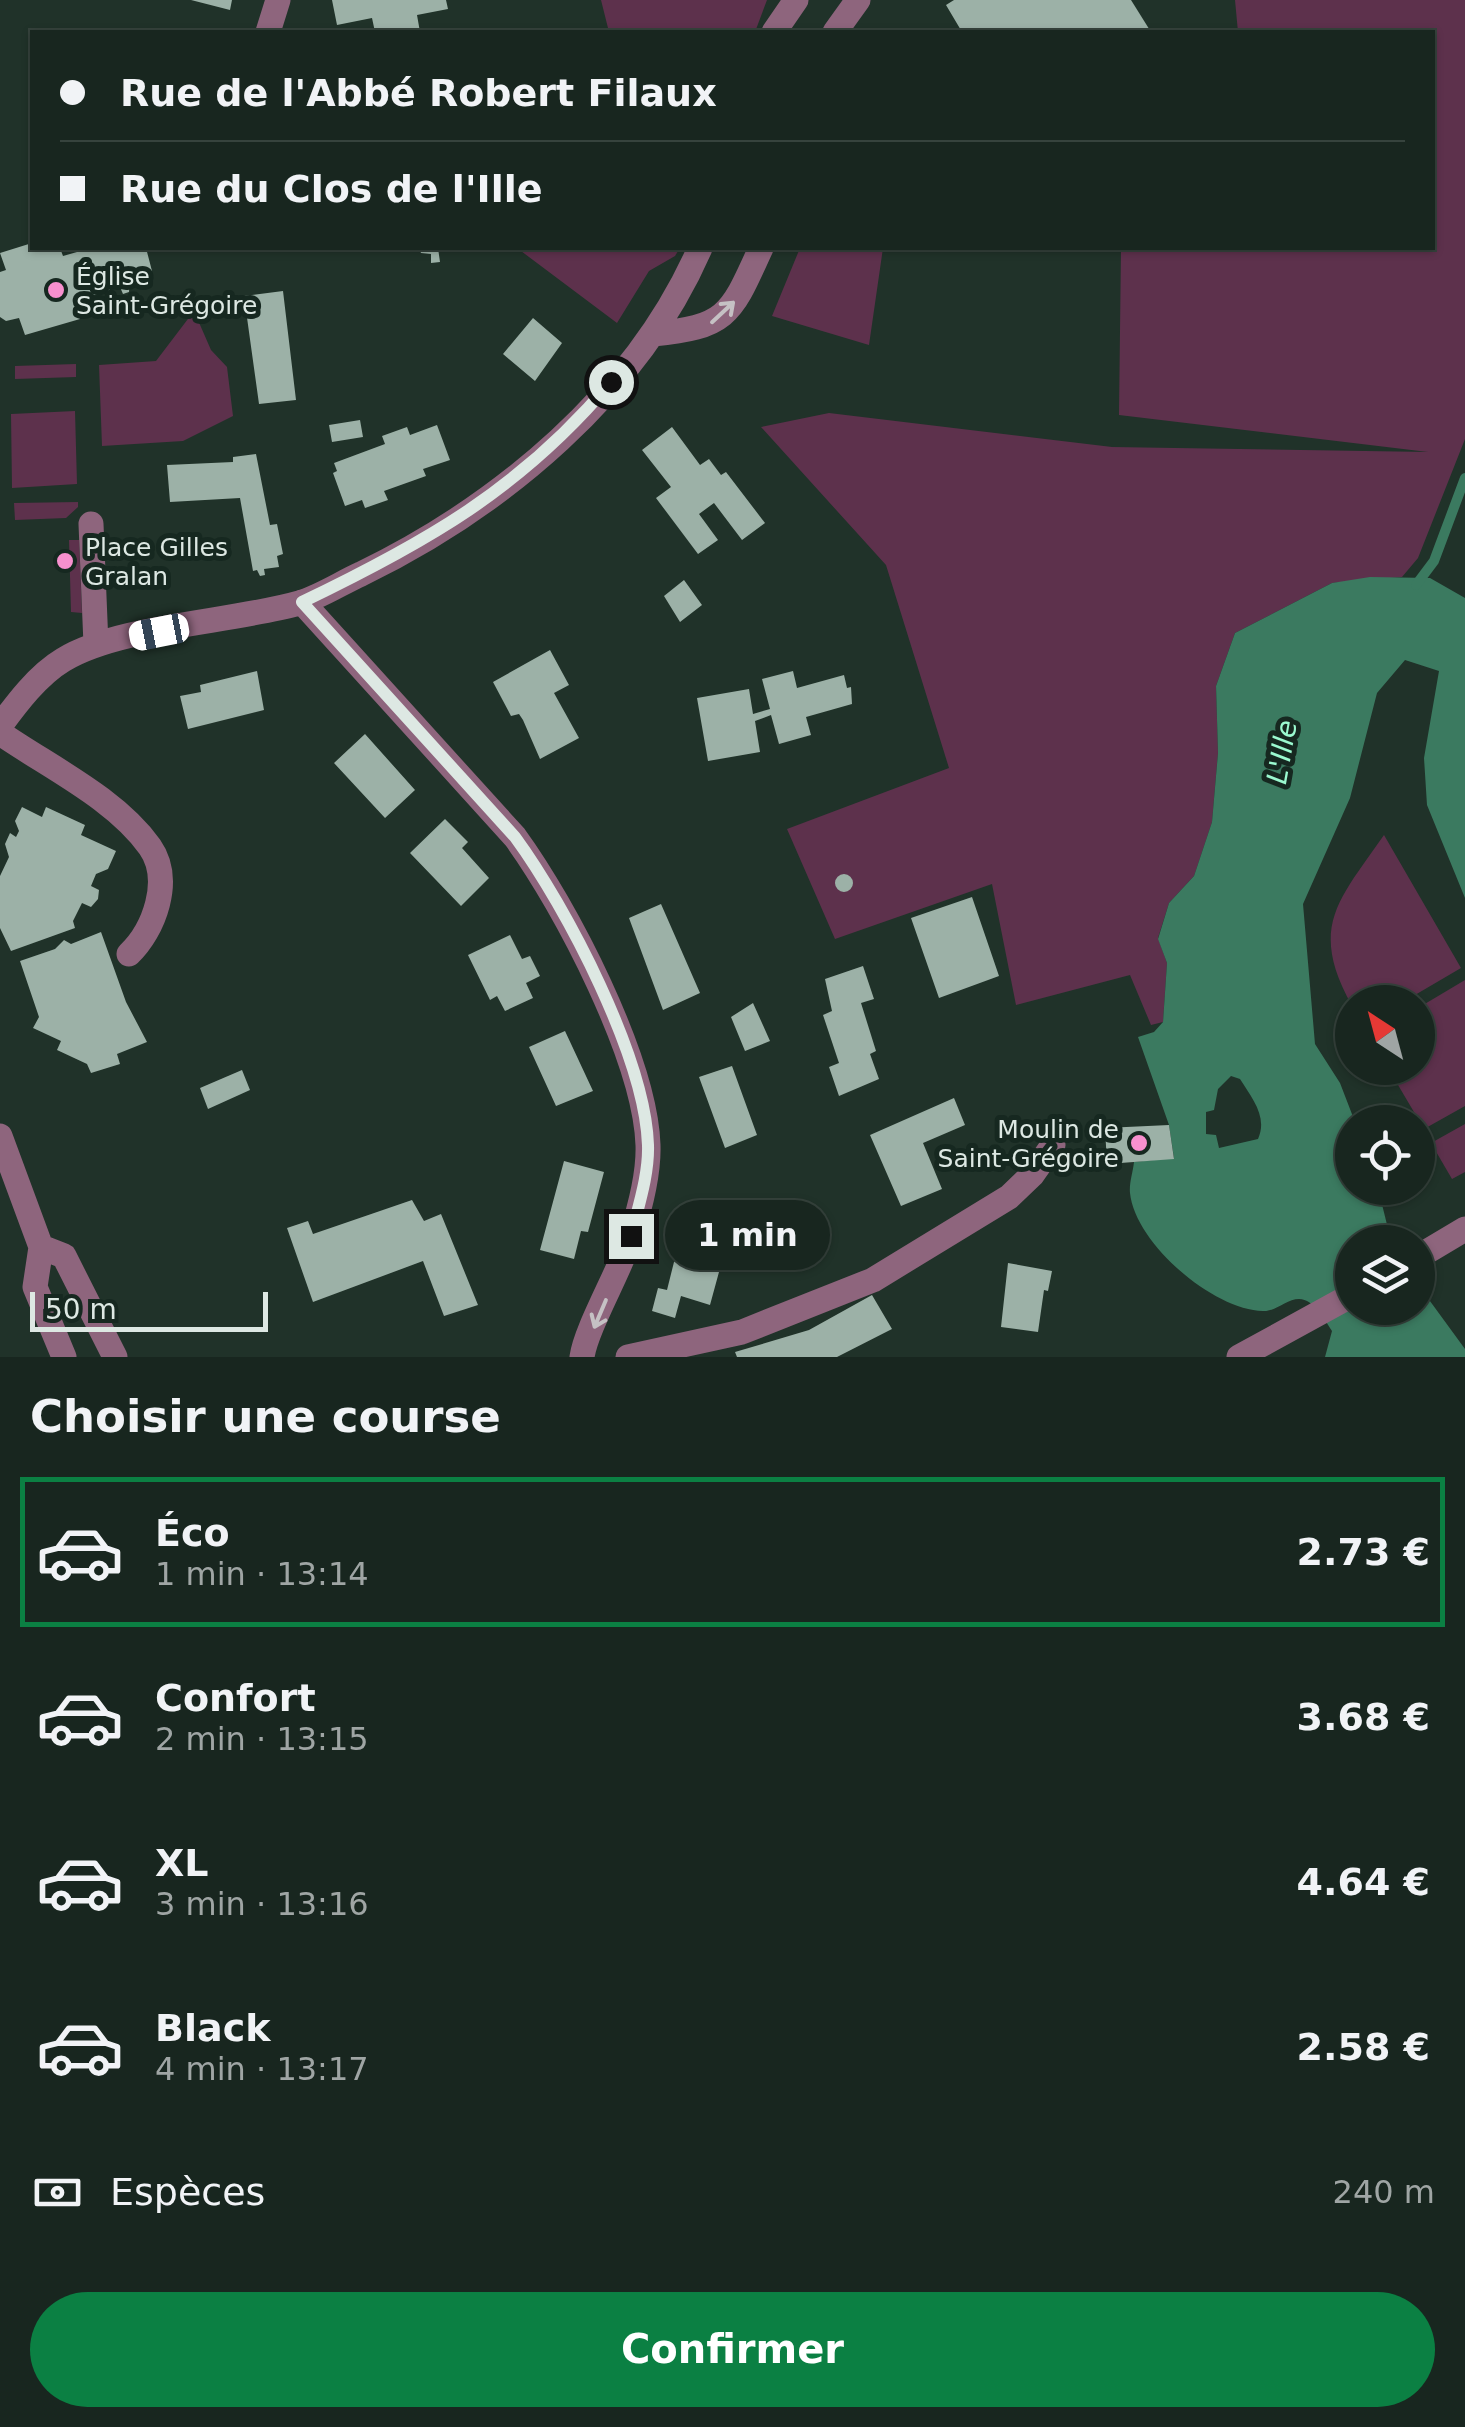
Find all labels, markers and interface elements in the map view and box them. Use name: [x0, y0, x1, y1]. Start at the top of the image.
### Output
text: Rue de l'Abbé Robert Filaux: [120, 71, 717, 115]
text: Rue du Clos de l'Ille: [120, 167, 543, 211]
place label: Église Saint-Grégoire: [76, 262, 257, 320]
marker: Église Saint-Grégoire: [45, 279, 67, 301]
one-way arrow: [709, 301, 735, 325]
route start: [589, 360, 634, 405]
place label: Place Gilles Gralan: [85, 533, 228, 591]
marker: Place Gilles Gralan: [54, 550, 76, 572]
car: [127, 612, 191, 652]
water label: L'Ille: [1260, 717, 1304, 787]
north arrow: [1335, 985, 1435, 1085]
map controls: [1335, 985, 1435, 1325]
button: locate: [1335, 1105, 1435, 1205]
place label: Moulin de Saint-Grégoire: [938, 1115, 1119, 1173]
marker: Moulin de Saint-Grégoire: [1128, 1132, 1150, 1154]
callout: 1 min: [666, 1201, 831, 1271]
route end: [609, 1214, 654, 1259]
text: 1 min: [697, 1216, 798, 1254]
button: layers: [1335, 1225, 1435, 1325]
scale bar: [30, 1287, 268, 1332]
text: 50 m: [45, 1293, 117, 1326]
one-way arrow: [590, 1298, 608, 1329]
text: Choisir une course: [30, 1390, 501, 1443]
icon: car: [35, 1507, 125, 1597]
text: Éco: [155, 1511, 230, 1555]
text: 2.73 €: [1297, 1530, 1430, 1574]
text: 1 min · 13:14: [155, 1555, 369, 1593]
icon: car: [35, 1672, 125, 1762]
text: Confort: [155, 1676, 316, 1720]
text: 3.68 €: [1297, 1695, 1430, 1739]
text: 2 min · 13:15: [155, 1720, 369, 1758]
icon: car: [35, 1837, 125, 1927]
text: XL: [155, 1841, 209, 1885]
text: 4.64 €: [1297, 1860, 1430, 1904]
text: 3 min · 13:16: [155, 1885, 369, 1923]
icon: car: [35, 2002, 125, 2092]
text: Black: [155, 2006, 270, 2050]
text: 2.58 €: [1297, 2025, 1430, 2069]
text: 4 min · 13:17: [155, 2050, 369, 2088]
icon: cash: [30, 2165, 85, 2220]
text: Espèces: [110, 2170, 265, 2214]
text: 240 m: [1333, 2173, 1435, 2211]
button: Confirmer: [30, 2292, 1435, 2407]

